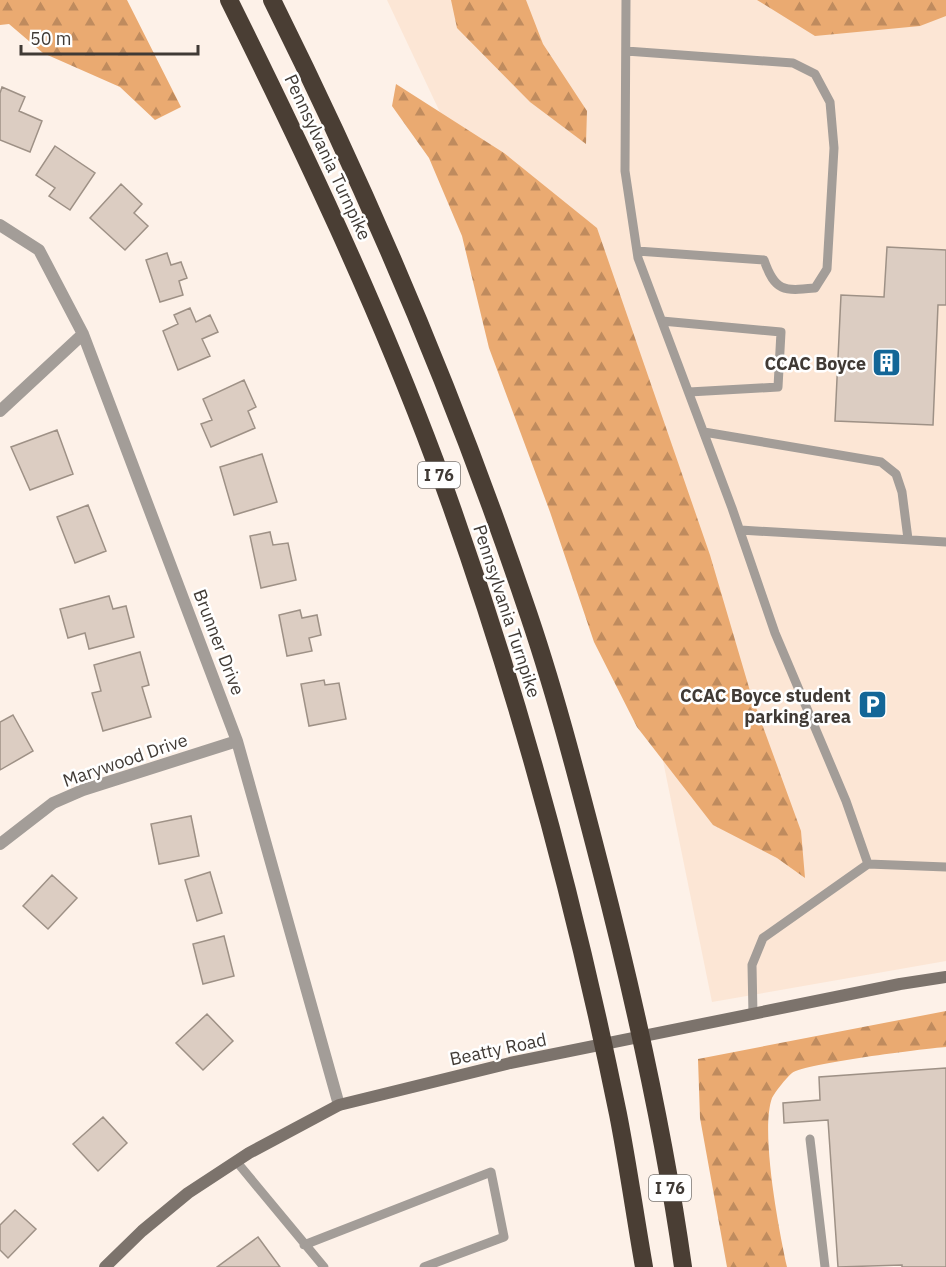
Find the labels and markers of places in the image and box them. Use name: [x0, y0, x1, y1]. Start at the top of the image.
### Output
building icon: CCAC Boyce: [871, 347, 903, 379]
place label: CCAC Boyce: [764, 352, 866, 375]
place label: CCAC Boyce student parking area: [680, 684, 851, 728]
parking icon: CCAC Boyce student parking area: [856, 689, 888, 721]

